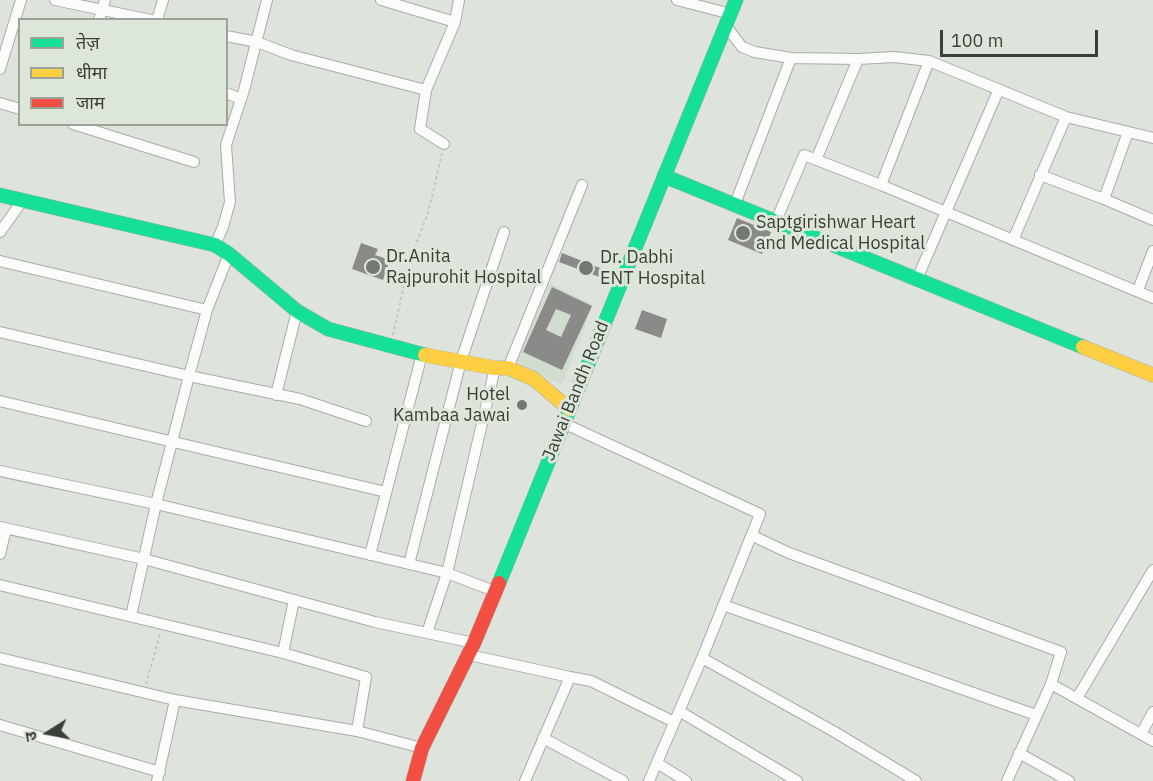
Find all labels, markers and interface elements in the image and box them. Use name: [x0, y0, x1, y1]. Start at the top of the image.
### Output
legend: [18, 18, 228, 126]
scale bar: [943, 18, 1100, 56]
text: 100 m: [951, 29, 1003, 52]
text: तेज़: [76, 31, 100, 54]
text: धीमा: [76, 61, 107, 84]
text: जाम: [76, 91, 105, 114]
place label: Saptgirishwar Heart and Medical Hospital: [756, 212, 925, 254]
marker: Saptgirishwar Heart and Medical Hospital: [734, 224, 752, 242]
place label: Dr.Anita Rajpurohit Hospital: [386, 246, 541, 288]
place label: Dr. Dabhi ENT Hospital: [600, 247, 705, 290]
marker: Dr.Anita Rajpurohit Hospital: [364, 258, 382, 276]
marker: Dr. Dabhi ENT Hospital: [577, 259, 595, 277]
street label: Jawai Bandh Road: [538, 318, 614, 464]
place label: Hotel Kambaa Jawai: [393, 384, 510, 426]
marker: Hotel Kambaa Jawai: [515, 398, 529, 412]
north arrow: [18, 703, 78, 763]
text: उ: [20, 730, 41, 743]

